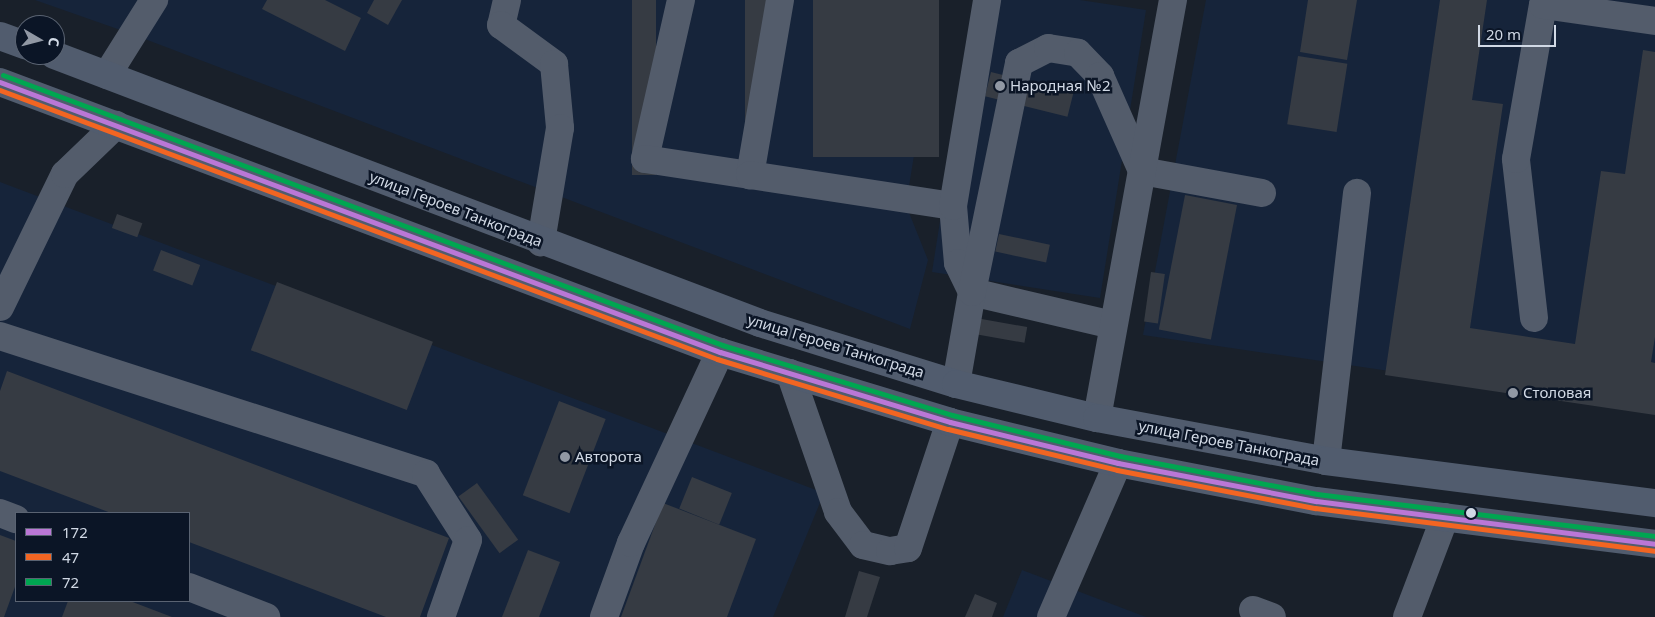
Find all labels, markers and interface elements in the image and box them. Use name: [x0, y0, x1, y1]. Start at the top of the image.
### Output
north arrow: [15, 15, 65, 65]
scale bar: [1480, 15, 1558, 47]
text: 20 m: [1486, 24, 1521, 44]
text: С: [44, 36, 64, 48]
place label: Народная №2: [1010, 77, 1110, 95]
marker: Народная №2: [994, 80, 1006, 92]
street label: улица Героев Танкограда: [367, 168, 545, 250]
street label: улица Героев Танкограда: [746, 311, 926, 381]
place label: Столовая: [1523, 384, 1592, 402]
marker: Столовая: [1507, 387, 1519, 399]
street label: улица Героев Танкограда: [1137, 417, 1321, 469]
place label: Авторота: [575, 448, 642, 466]
marker: Авторота: [559, 451, 571, 463]
unlabelled marker: [1466, 508, 1476, 518]
legend: [15, 512, 190, 602]
text: 172: [62, 522, 88, 542]
text: 47: [62, 547, 79, 567]
text: 72: [62, 572, 79, 592]

